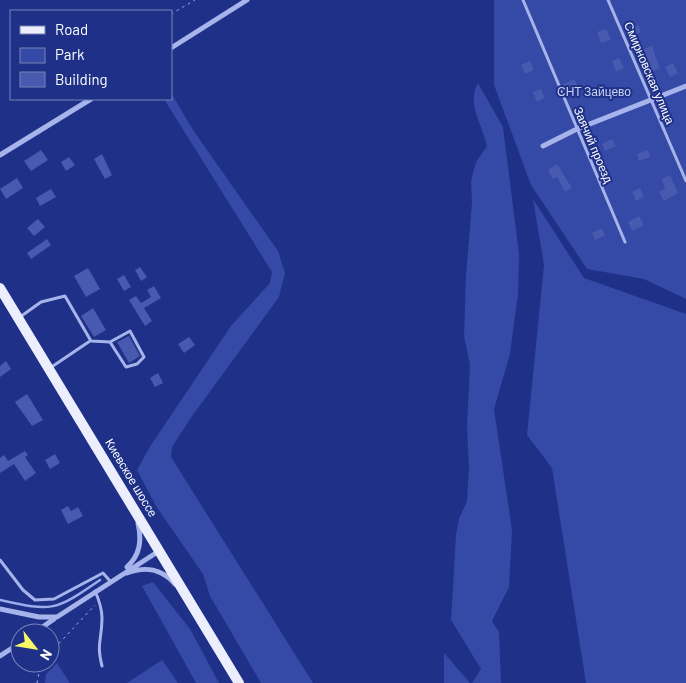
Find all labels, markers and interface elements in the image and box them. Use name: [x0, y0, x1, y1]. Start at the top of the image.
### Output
legend: [10, 10, 172, 100]
street label: Смирновская улица: [621, 19, 678, 127]
text: Road: [55, 20, 88, 38]
text: Park: [55, 45, 85, 63]
text: Building: [55, 70, 108, 88]
park label: СНТ Зайцево: [557, 84, 631, 99]
street label: Заячий проезд: [571, 105, 616, 185]
street label: Киевское шоссе: [103, 436, 161, 519]
north arrow: [10, 623, 60, 673]
text: N: [37, 647, 56, 663]

